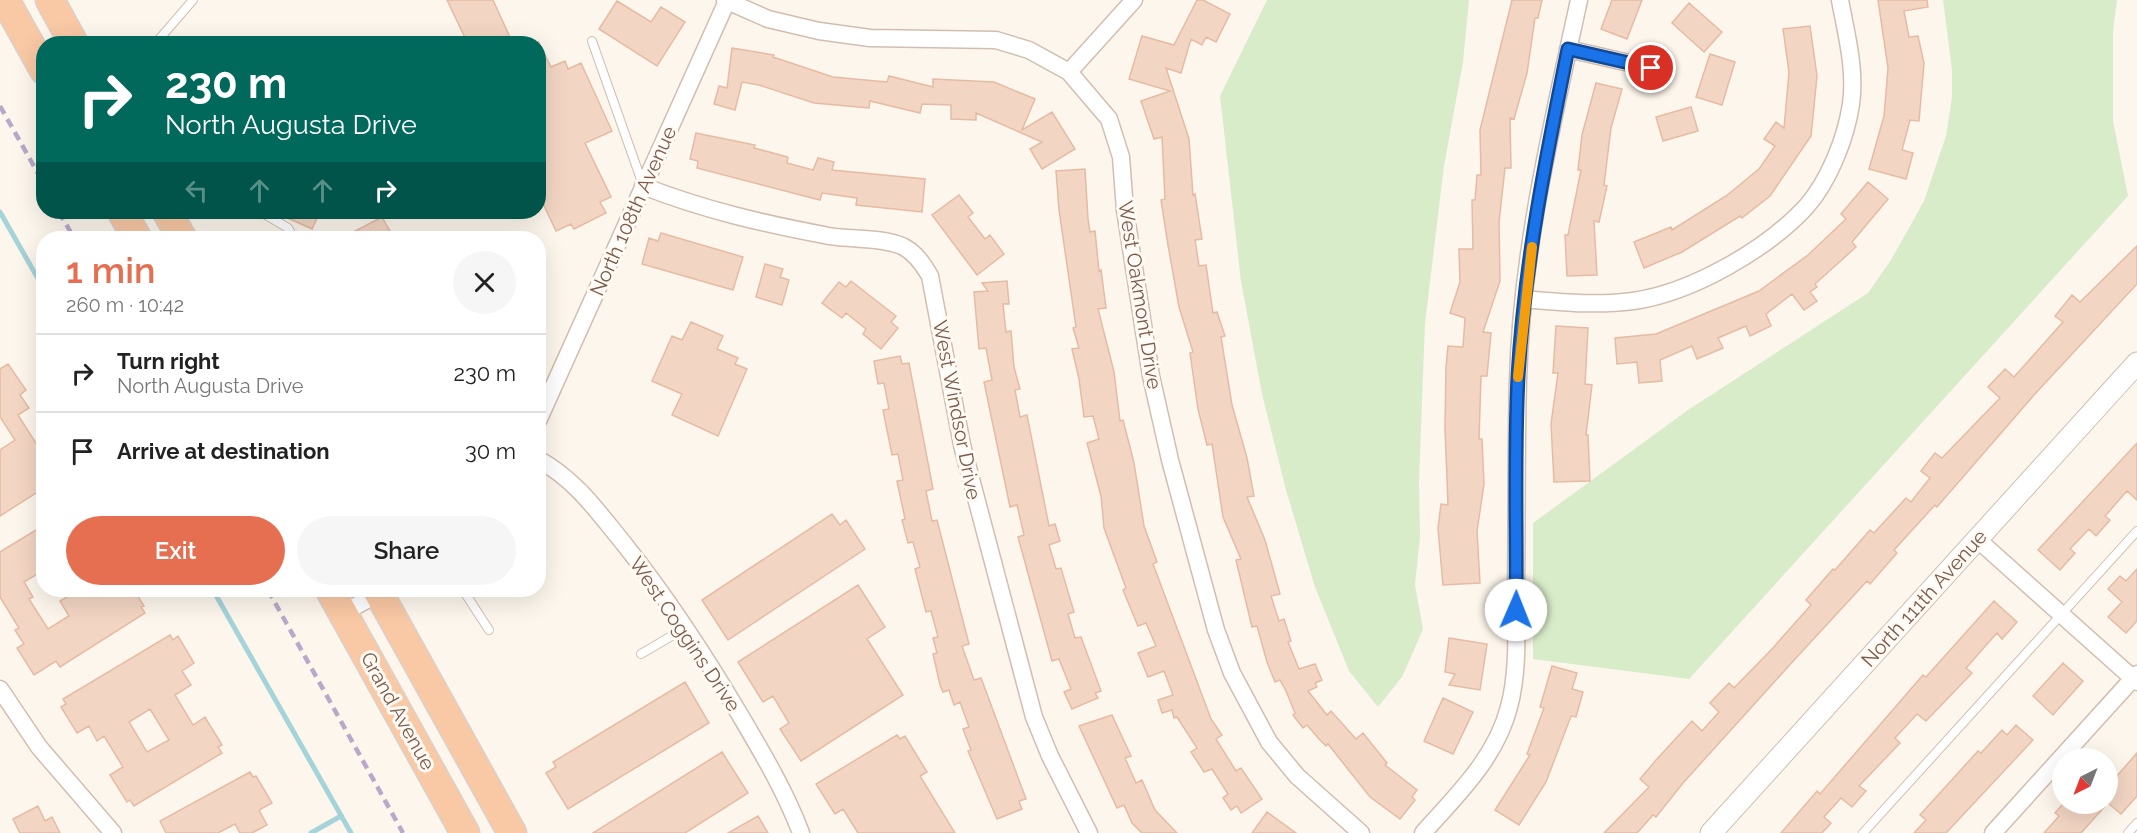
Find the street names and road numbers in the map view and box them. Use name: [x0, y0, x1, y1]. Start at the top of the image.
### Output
street label: North 108th Avenue: [585, 122, 681, 300]
street label: West Oakmont Drive: [1113, 199, 1167, 391]
street label: West Windsor Drive: [928, 318, 986, 502]
street label: North 111th Avenue: [1856, 524, 1992, 672]
street label: West Coggins Drive: [624, 552, 746, 716]
street label: Grand Avenue: [356, 648, 440, 774]

